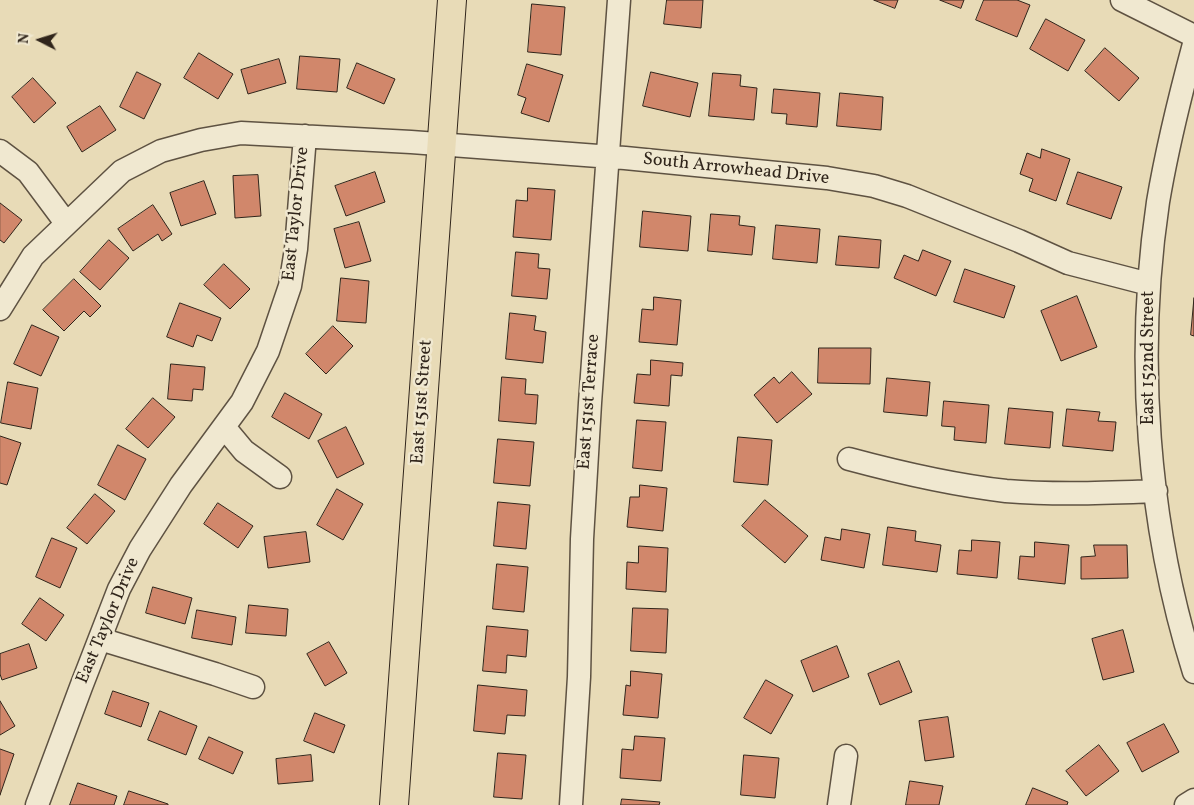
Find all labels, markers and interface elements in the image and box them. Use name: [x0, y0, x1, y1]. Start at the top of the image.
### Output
north arrow: [15, 15, 65, 65]
text: N: [15, 33, 34, 45]
street label: East Taylor Drive: [279, 146, 315, 282]
street label: South Arrowhead Drive: [642, 149, 830, 191]
street label: East 152nd Street: [1139, 291, 1161, 425]
street label: East 151st Terrace: [574, 333, 606, 471]
street label: East 151st Street: [408, 339, 438, 465]
street label: East Taylor Drive: [73, 555, 145, 687]

